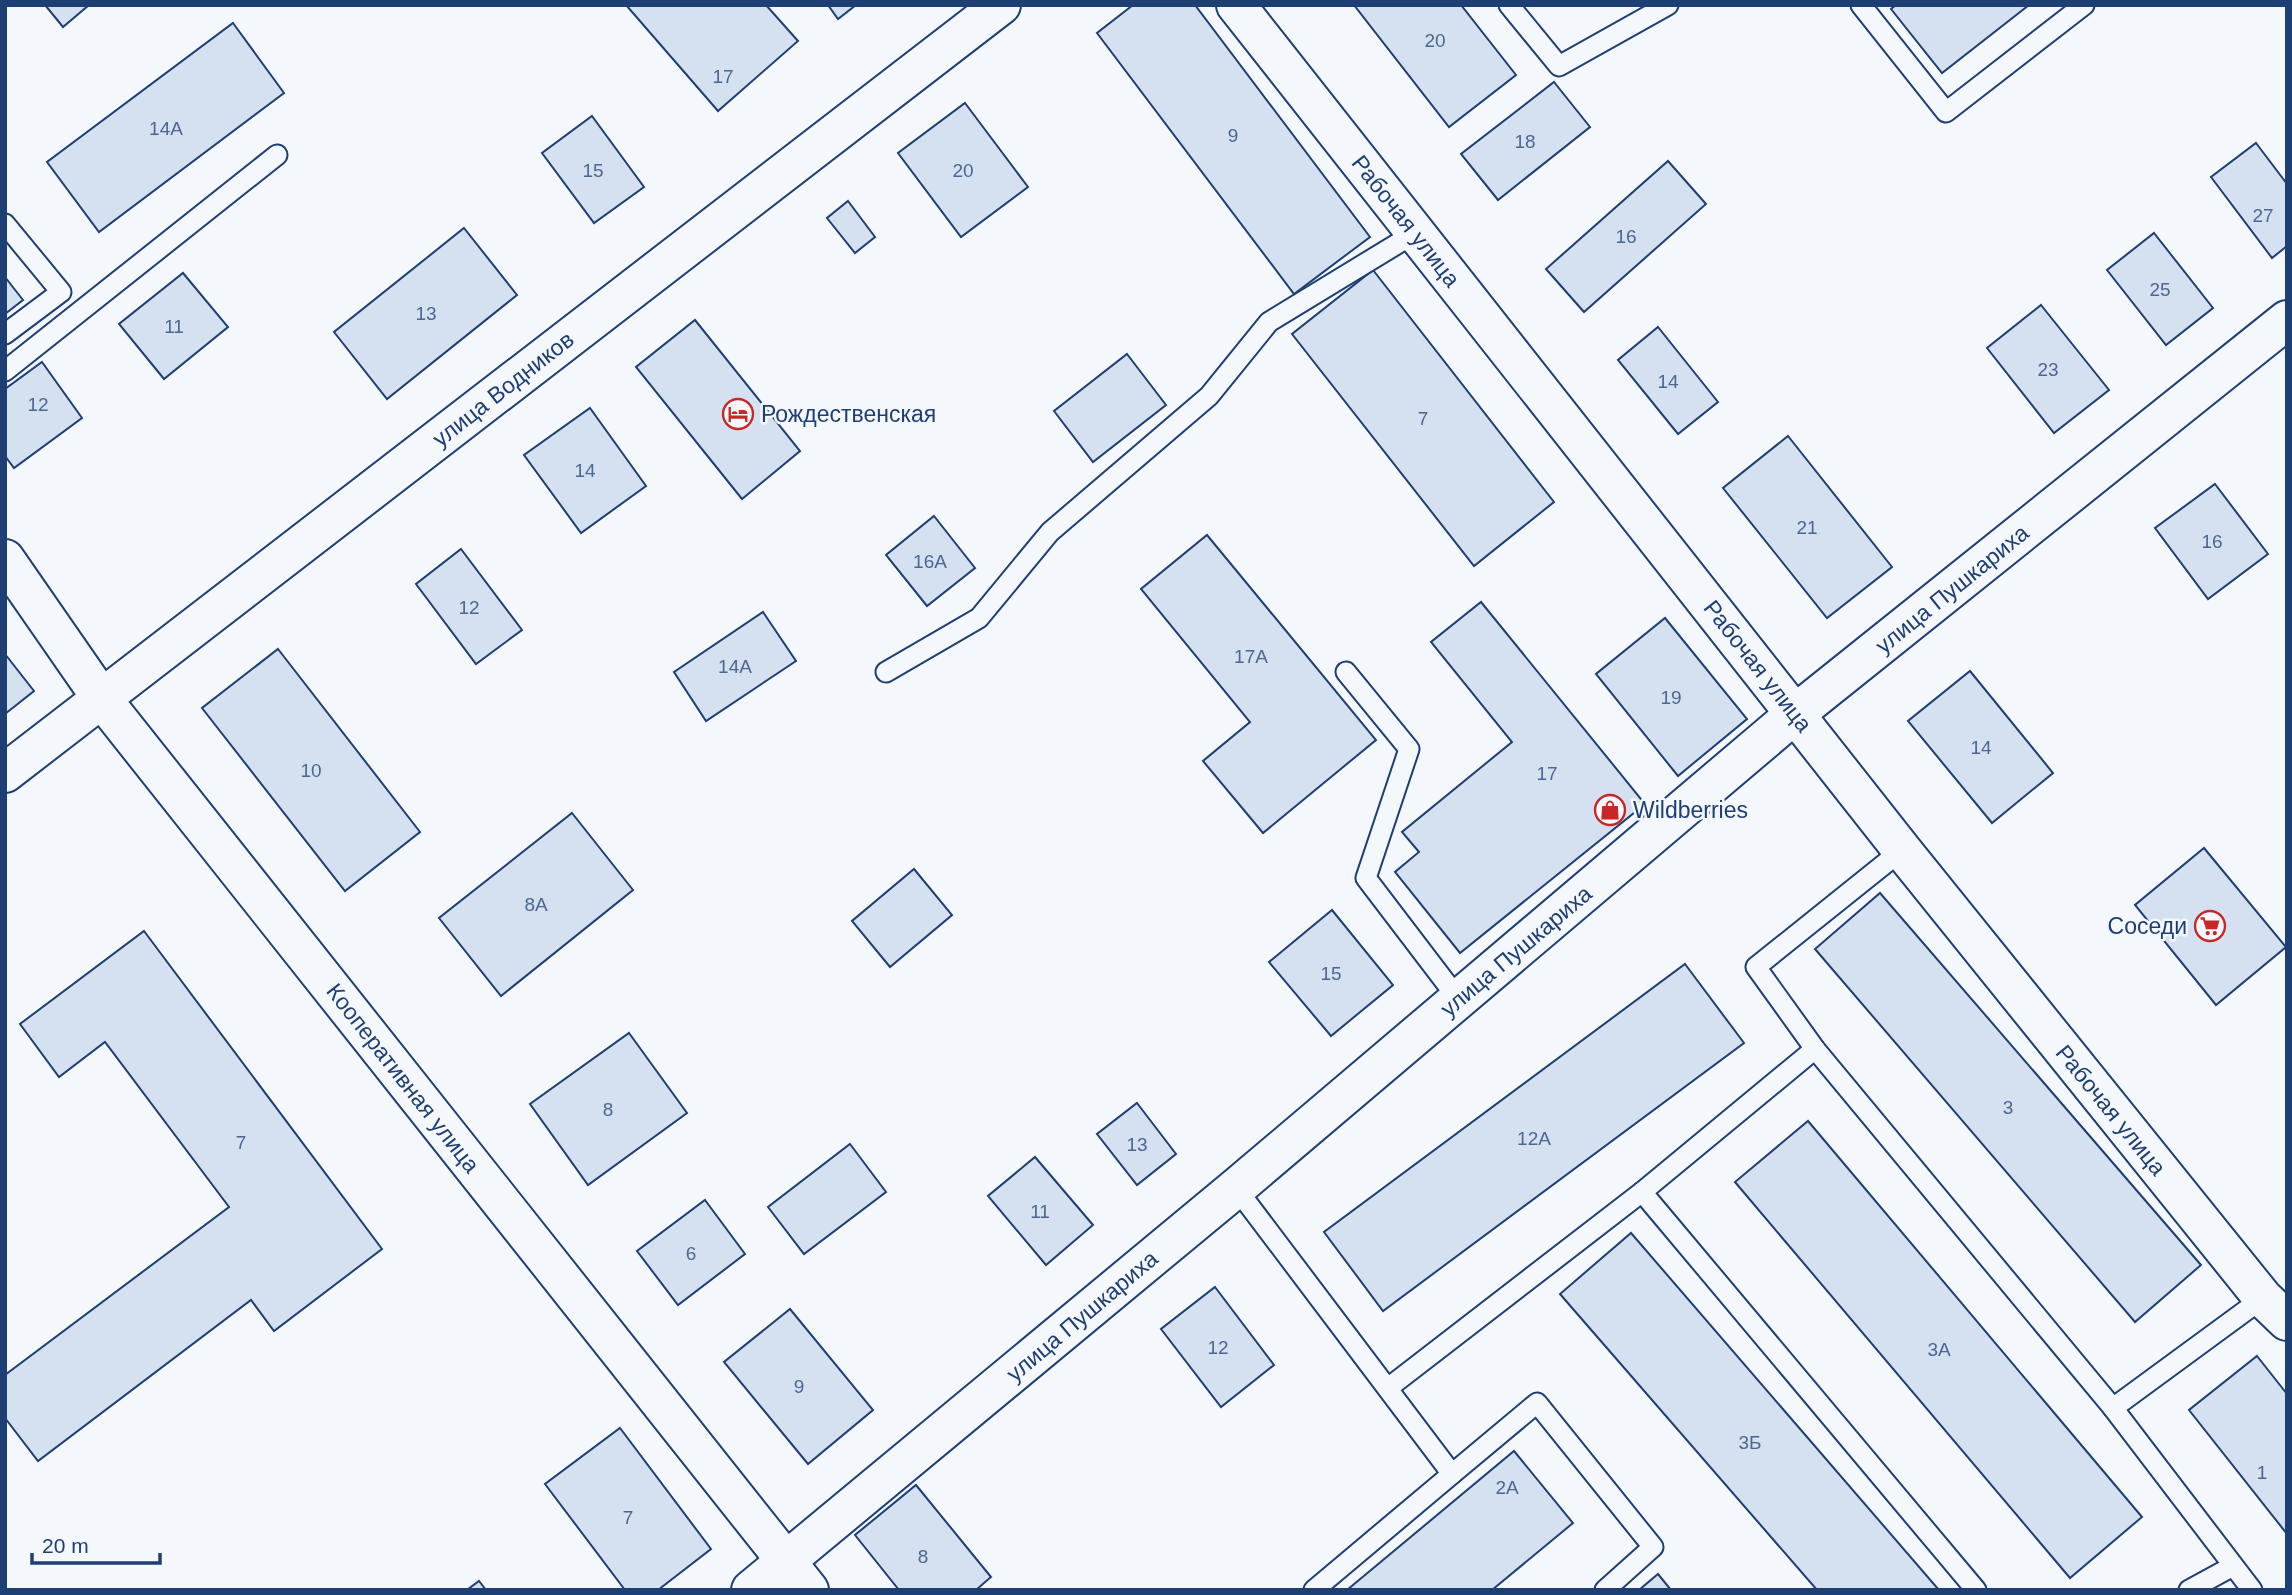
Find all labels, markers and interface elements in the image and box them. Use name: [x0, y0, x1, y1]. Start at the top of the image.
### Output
house number: 20: [1424, 30, 1446, 51]
house number: 17: [712, 66, 734, 87]
house number: 14А: [149, 118, 183, 139]
house number: 9: [1228, 125, 1238, 146]
house number: 18: [1514, 131, 1536, 152]
street label: Рабочая улица: [1347, 150, 1466, 292]
house number: 15: [582, 160, 604, 181]
house number: 20: [952, 160, 974, 181]
house number: 27: [2252, 205, 2274, 226]
house number: 16: [1615, 226, 1637, 247]
house number: 25: [2149, 279, 2171, 300]
house number: 13: [415, 303, 437, 324]
house number: 11: [164, 316, 184, 337]
street label: улица Водников: [427, 326, 579, 452]
house number: 23: [2037, 359, 2059, 380]
house number: 14: [1657, 371, 1679, 392]
house number: 12: [27, 394, 49, 415]
hotel icon: Рождественская: [721, 397, 755, 431]
place label: Рождественская: [761, 401, 936, 427]
house number: 7: [1418, 408, 1428, 429]
house number: 14: [574, 460, 596, 481]
house number: 21: [1796, 517, 1818, 538]
street label: улица Пушкариха: [1870, 519, 2034, 659]
house number: 16: [2201, 531, 2223, 552]
house number: 16А: [913, 551, 947, 572]
street label: Рабочая улица: [1699, 595, 1818, 737]
house number: 12: [458, 597, 480, 618]
house number: 17А: [1234, 646, 1268, 667]
house number: 14А: [718, 656, 752, 677]
house number: 19: [1660, 687, 1682, 708]
house number: 14: [1970, 737, 1992, 758]
house number: 10: [300, 760, 322, 781]
house number: 17: [1536, 763, 1558, 784]
shop icon: Wildberries: [1593, 793, 1627, 827]
place label: Wildberries: [1633, 797, 1748, 823]
street label: улица Пушкариха: [1435, 880, 1597, 1022]
house number: 8А: [524, 894, 548, 915]
supermarket icon: Соседи: [2193, 909, 2227, 943]
place label: Соседи: [2108, 913, 2187, 939]
house number: 15: [1320, 963, 1342, 984]
street label: Кооперативная улица: [321, 978, 485, 1178]
street label: Рабочая улица: [2051, 1040, 2171, 1180]
house number: 3: [2003, 1097, 2013, 1118]
house number: 8: [603, 1099, 613, 1120]
house number: 12А: [1517, 1128, 1551, 1149]
house number: 7: [236, 1132, 246, 1153]
house number: 13: [1126, 1134, 1148, 1155]
house number: 11: [1030, 1201, 1050, 1222]
house number: 6: [686, 1243, 696, 1264]
street label: улица Пушкариха: [1001, 1245, 1163, 1387]
house number: 12: [1207, 1337, 1229, 1358]
house number: 3А: [1927, 1339, 1951, 1360]
house number: 9: [794, 1376, 804, 1397]
house number: 3Б: [1738, 1432, 1762, 1453]
house number: 1: [2257, 1462, 2267, 1483]
house number: 2А: [1495, 1477, 1519, 1498]
house number: 7: [623, 1507, 633, 1528]
scale bar: [32, 1522, 159, 1566]
text: 20 m: [42, 1534, 89, 1557]
house number: 8: [918, 1546, 928, 1567]

